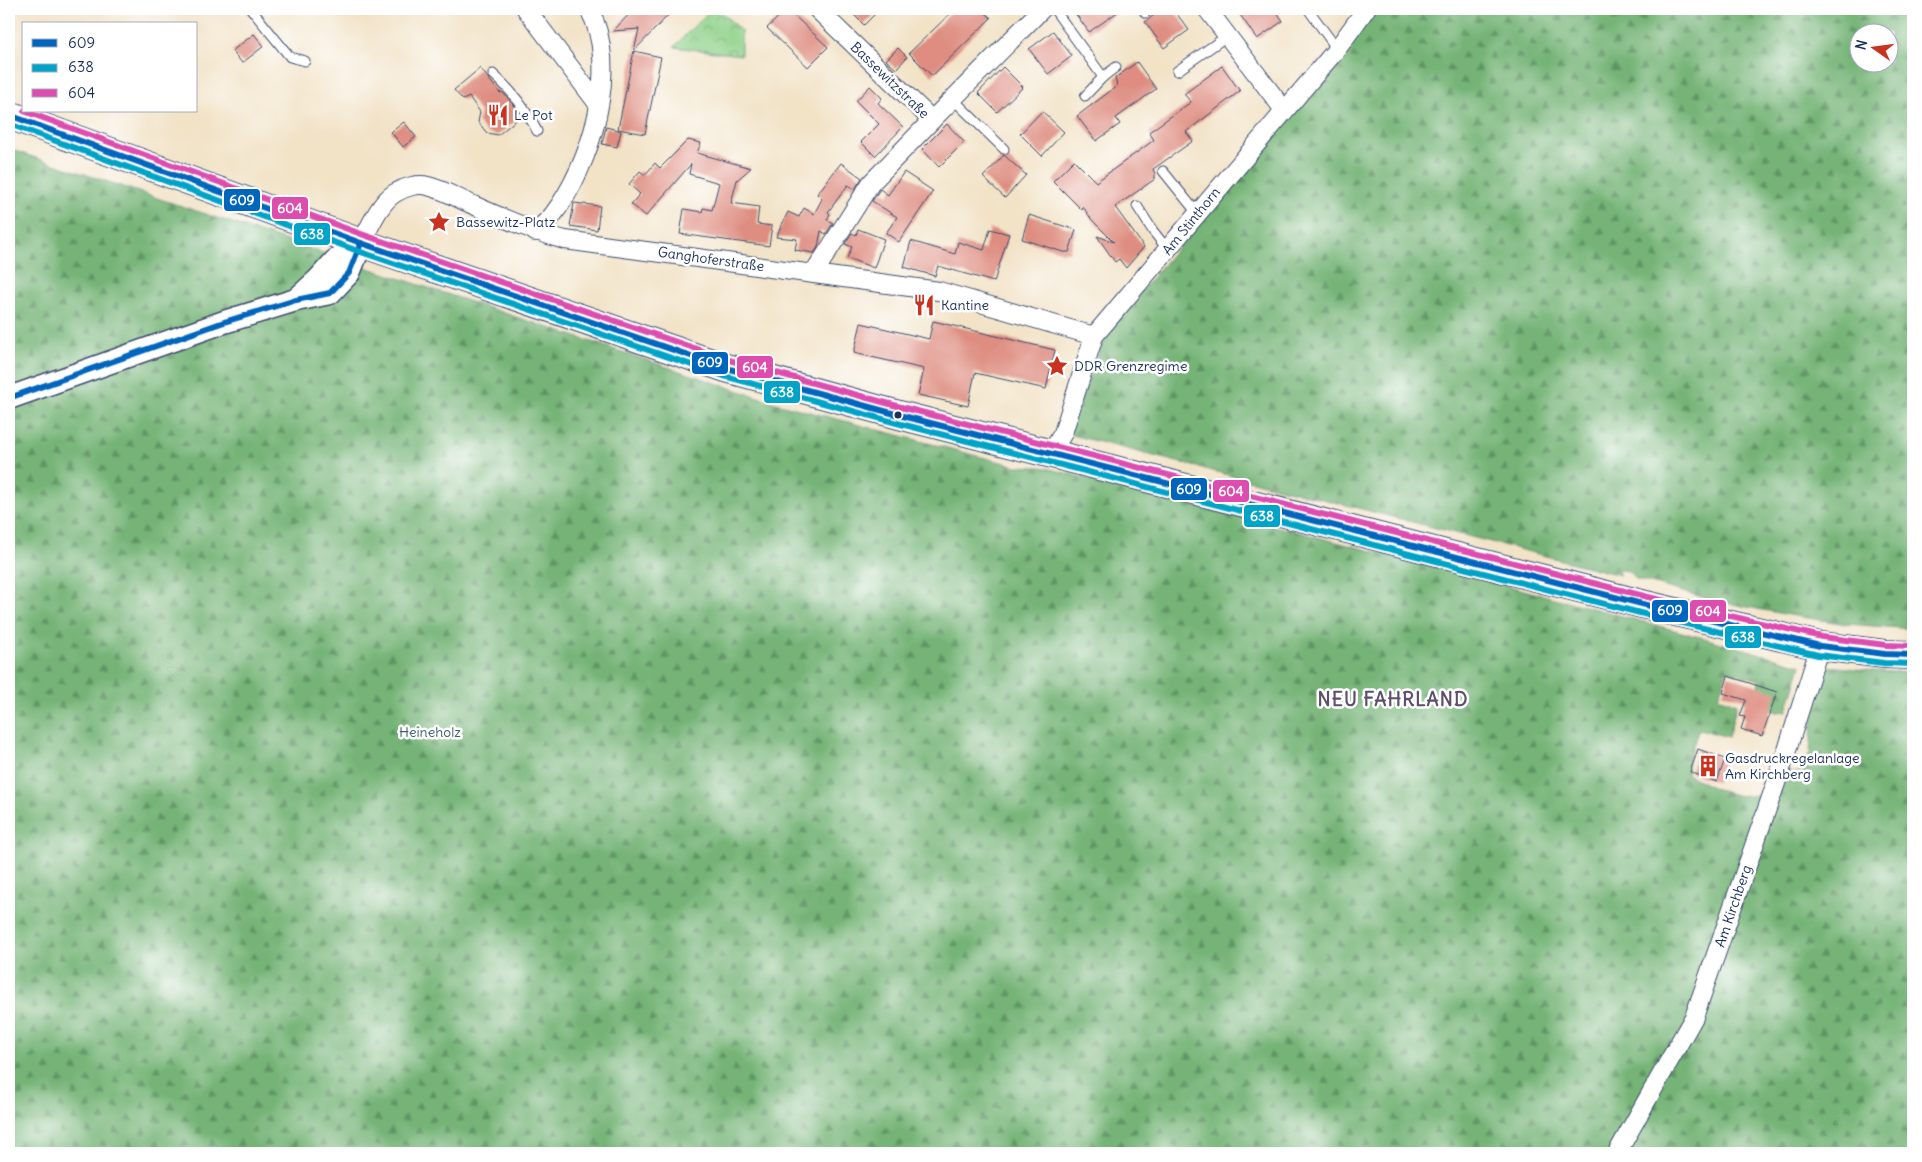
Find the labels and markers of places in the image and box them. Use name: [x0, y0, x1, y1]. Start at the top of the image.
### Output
restaurant icon: Le Pot: [485, 102, 511, 128]
place label: Le Pot: [514, 106, 553, 124]
place icon: Bassewitz-Platz: [426, 209, 452, 235]
place label: Bassewitz-Platz: [456, 213, 556, 231]
restaurant icon: Kantine: [911, 292, 937, 318]
place label: Kantine: [941, 296, 989, 314]
place icon: DDR Grenzregime: [1044, 353, 1070, 379]
place label: DDR Grenzregime: [1074, 357, 1187, 375]
unlabelled marker: [893, 410, 903, 420]
place label: Gasdruckregelanlage Am Kirchberg: [1725, 749, 1860, 783]
building icon: Gasdruckregelanlage Am Kirchberg: [1695, 753, 1721, 779]

